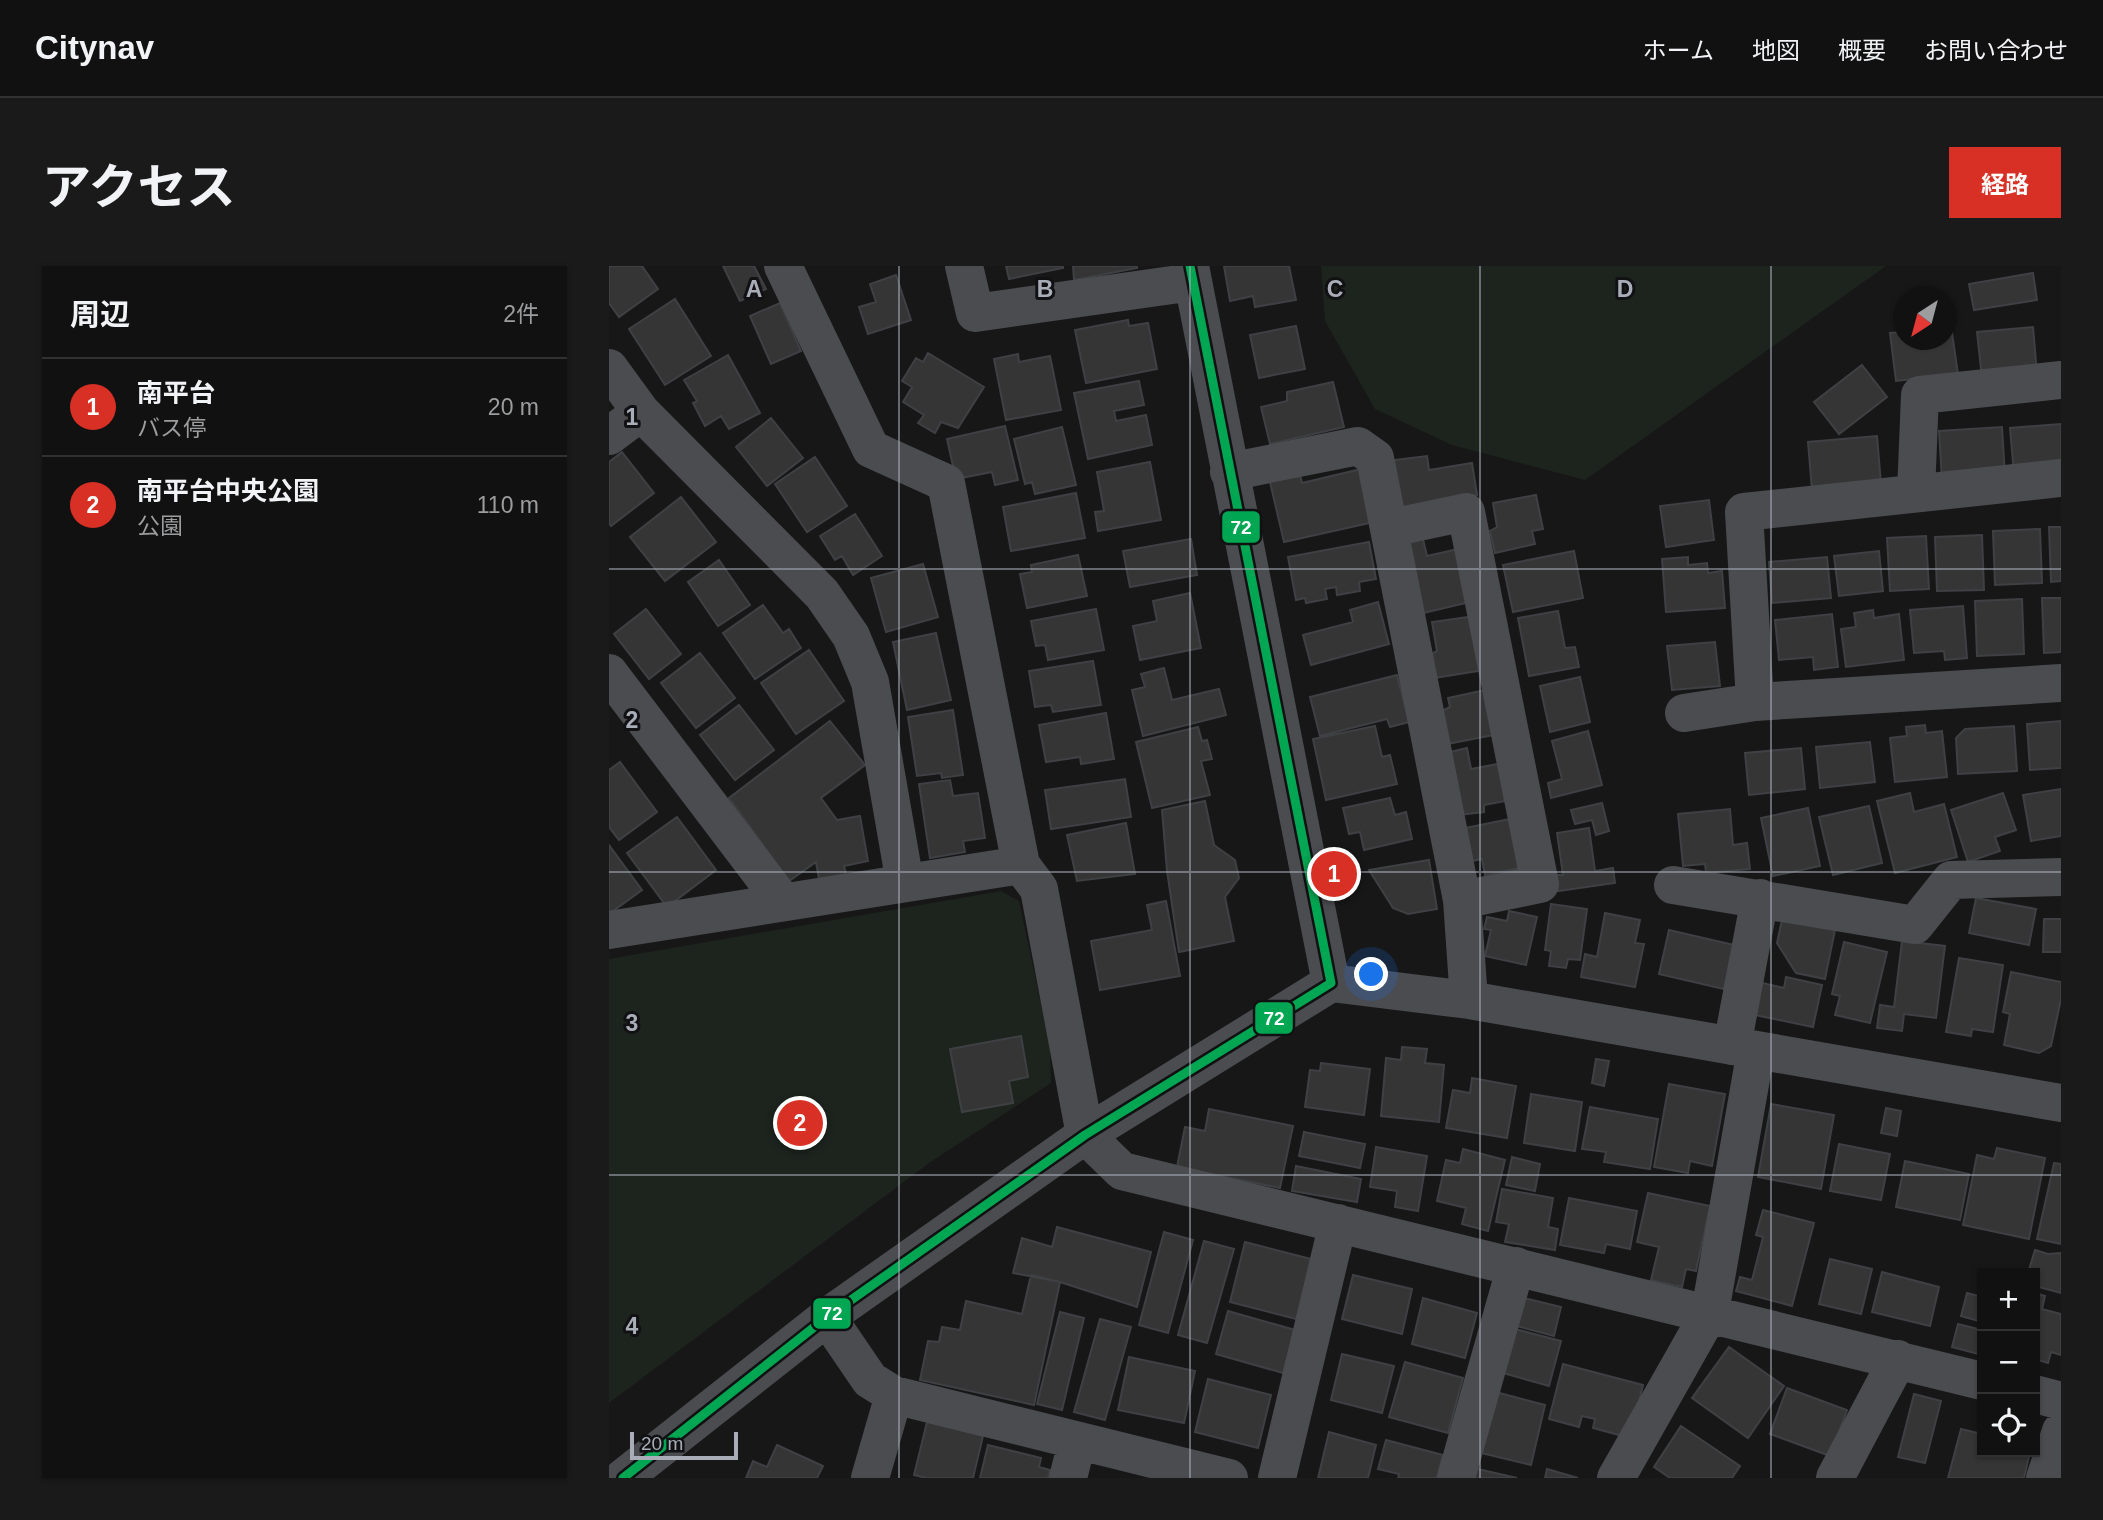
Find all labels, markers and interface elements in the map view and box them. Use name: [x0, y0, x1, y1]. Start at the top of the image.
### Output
text: Citynav: [35, 29, 154, 66]
text: ホーム: [1643, 37, 1714, 64]
text: 地図: [1752, 37, 1800, 64]
text: 概要: [1838, 37, 1886, 64]
text: お問い合わせ: [1924, 37, 2068, 64]
button: 経路: [1949, 147, 2061, 218]
text: アクセス: [42, 160, 236, 214]
text: A: [746, 276, 762, 302]
text: B: [1037, 276, 1053, 302]
text: C: [1327, 276, 1343, 302]
text: D: [1617, 276, 1633, 302]
north arrow: [1893, 287, 1956, 350]
text: 周辺: [70, 298, 130, 331]
text: 2件: [503, 301, 539, 327]
text: 南平台: [137, 378, 215, 408]
text: 1: [87, 394, 99, 420]
text: 20 m: [488, 394, 539, 420]
text: 1: [626, 404, 639, 430]
text: バス停: [137, 415, 206, 441]
text: 南平台中央公園: [137, 476, 319, 506]
text: 2: [87, 492, 99, 518]
text: 110 m: [477, 492, 539, 518]
line badge: 72: [1221, 510, 1261, 544]
text: 公園: [137, 513, 183, 539]
text: 72: [1230, 517, 1252, 538]
text: 2: [626, 707, 638, 733]
pin: 1: [1311, 848, 1357, 900]
your location: [1354, 957, 1388, 991]
line badge: 72: [1254, 1001, 1294, 1035]
text: 72: [1263, 1008, 1285, 1029]
text: 3: [626, 1010, 638, 1036]
pin: 2: [777, 1097, 823, 1149]
map controls: [1977, 1268, 2040, 1457]
button: +: [1977, 1268, 2040, 1331]
line badge: 72: [812, 1297, 852, 1330]
text: 72: [821, 1303, 843, 1324]
text: 4: [626, 1313, 639, 1339]
button: −: [1977, 1331, 2040, 1394]
button: locate: [1977, 1394, 2040, 1457]
scale bar: [630, 1429, 739, 1461]
text: 20 m: [641, 1433, 683, 1454]

